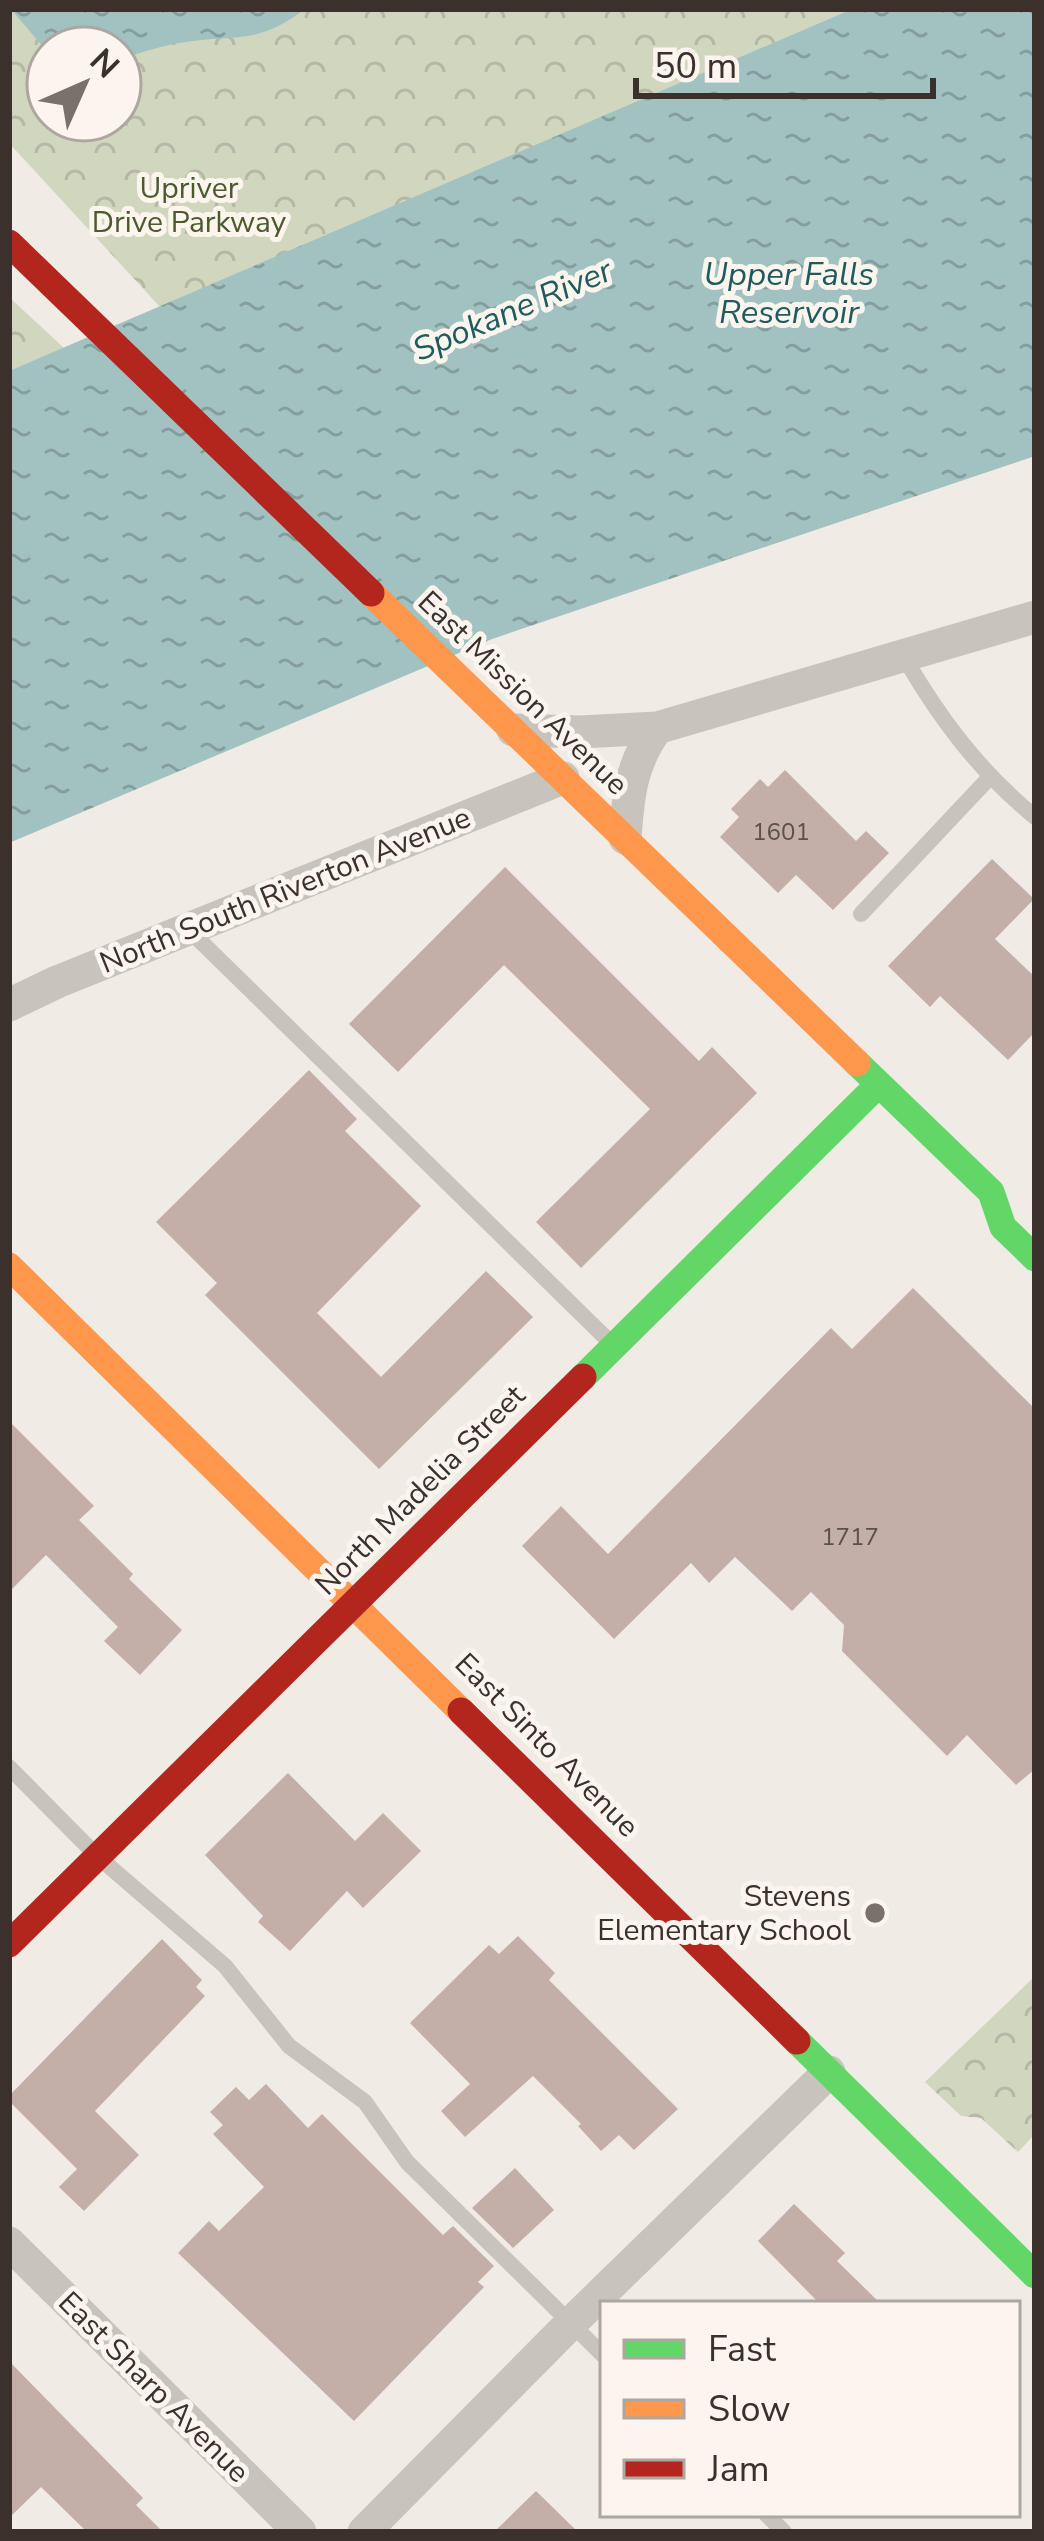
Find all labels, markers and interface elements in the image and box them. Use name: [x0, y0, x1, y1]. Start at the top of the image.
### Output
north arrow: [24, 24, 144, 144]
scale bar: [636, 24, 933, 98]
text: N: [80, 39, 129, 88]
text: 50 m: [654, 42, 737, 91]
park label: Upriver Drive Parkway: [92, 168, 287, 243]
water label: Spokane River: [406, 248, 620, 373]
water label: Upper Falls Reservoir: [704, 252, 874, 335]
street label: East Mission Avenue: [409, 582, 637, 805]
street label: North South Riverton Avenue: [94, 797, 477, 984]
house number: 1601: [752, 816, 810, 848]
street label: North Madelia Street: [306, 1376, 535, 1605]
house number: 1717: [821, 1521, 879, 1553]
street label: East Sinto Avenue: [446, 1644, 648, 1846]
place label: Stevens Elementary School: [597, 1876, 851, 1951]
marker: Stevens Elementary School: [862, 1900, 888, 1926]
street label: East Sharp Avenue: [49, 2283, 258, 2492]
legend: [600, 2301, 1020, 2517]
text: Fast: [708, 2325, 776, 2374]
text: Slow: [708, 2385, 791, 2434]
text: Jam: [707, 2445, 770, 2494]

